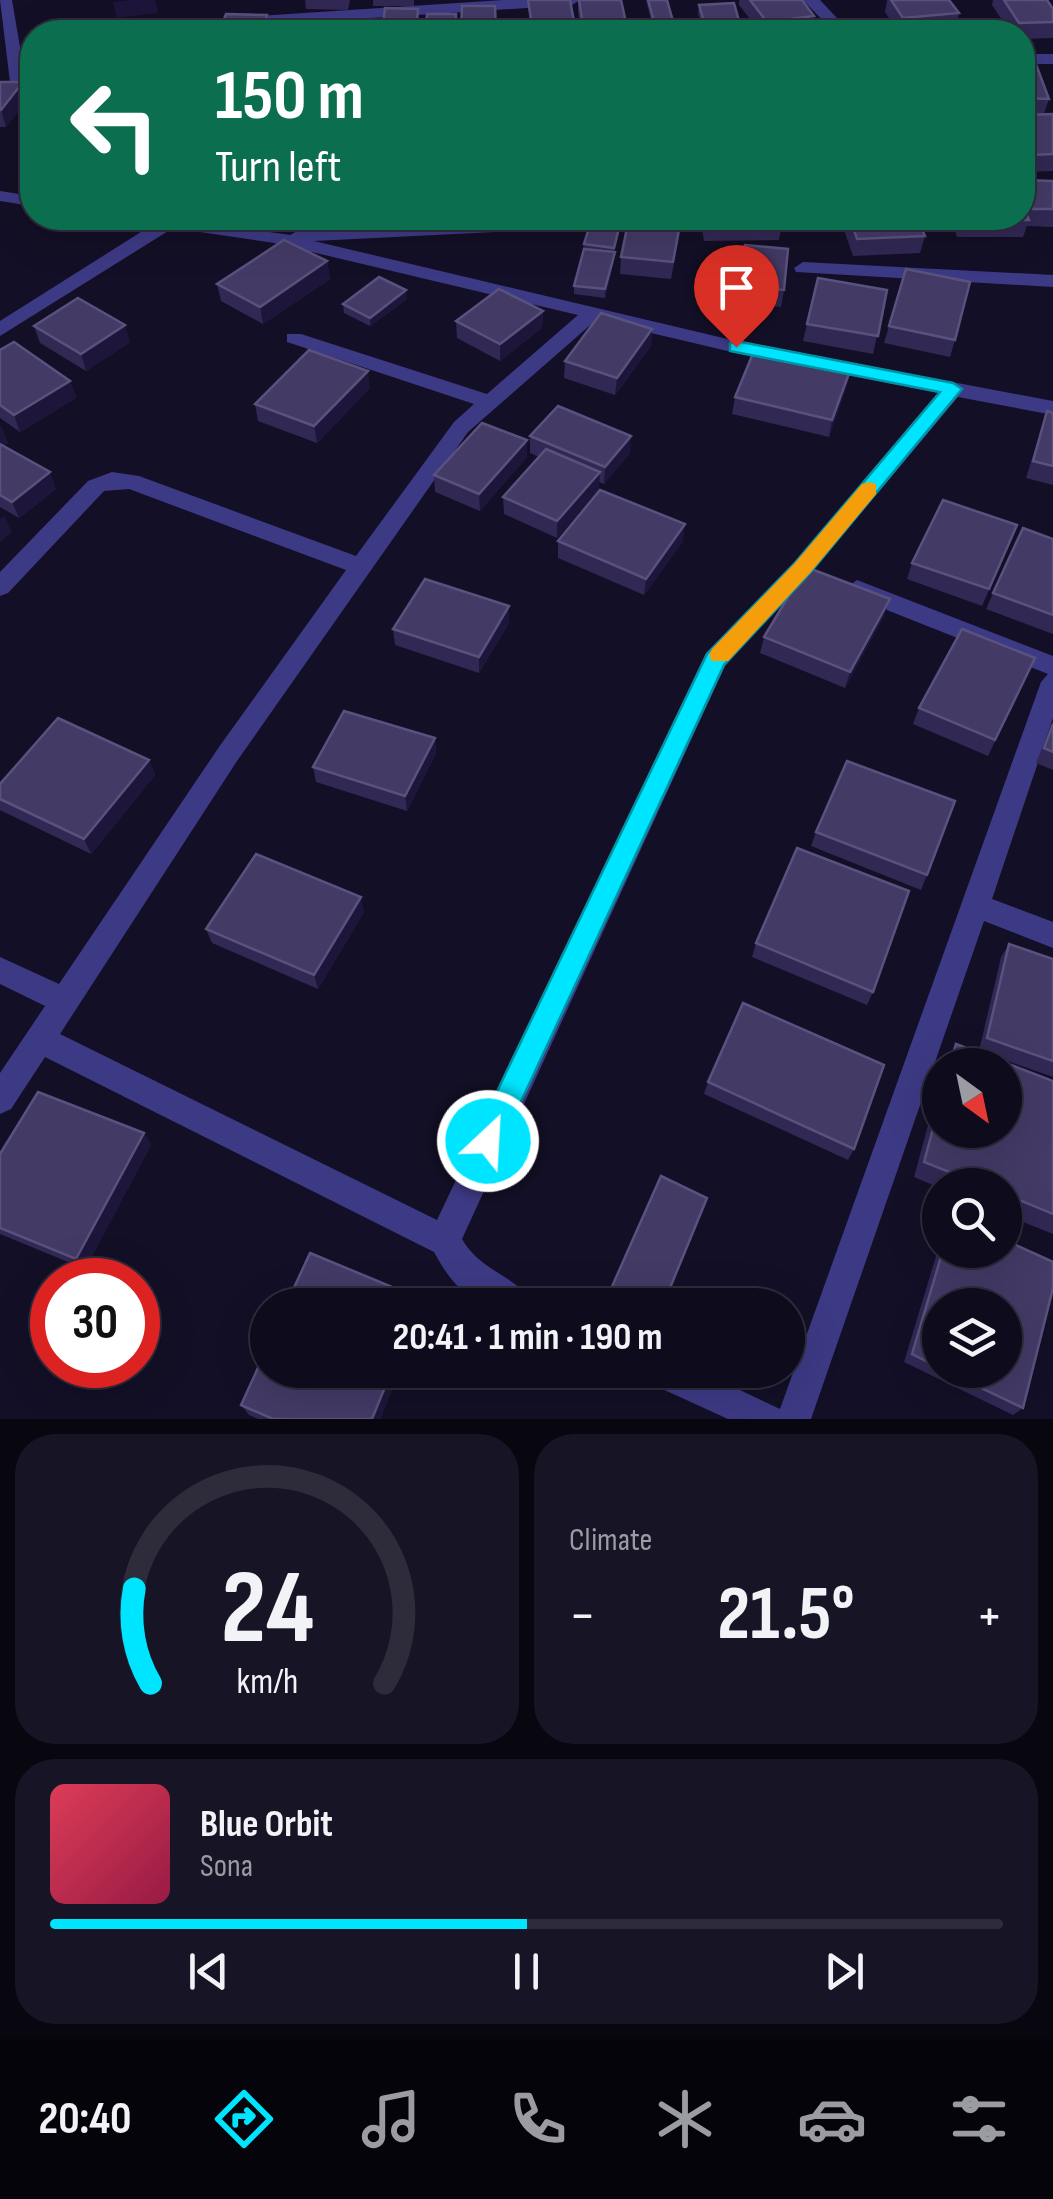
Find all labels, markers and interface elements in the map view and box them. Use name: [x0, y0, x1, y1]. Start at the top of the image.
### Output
text: 150 m: [215, 55, 364, 139]
icon: left: [50, 60, 180, 190]
text: Turn left: [215, 140, 341, 195]
pin: [694, 245, 779, 348]
icon: arrive: [709, 260, 764, 315]
north arrow: [922, 1048, 1022, 1148]
map controls: [922, 1048, 1022, 1388]
position arrow: [436, 1089, 540, 1193]
button: search: [922, 1168, 1022, 1268]
speed limit sign: 30: [30, 1258, 160, 1388]
button: layers: [922, 1288, 1022, 1388]
text: 20:41 · 1 min · 190 m: [393, 1315, 663, 1360]
text: Climate: [569, 1521, 652, 1560]
text: 24: [220, 1547, 314, 1672]
text: 21.5°: [717, 1570, 855, 1661]
text: −: [569, 1583, 596, 1650]
text: +: [976, 1583, 1003, 1650]
text: km/h: [236, 1661, 298, 1704]
text: Blue Orbit: [200, 1802, 333, 1847]
text: Sona: [200, 1847, 253, 1886]
icon: previous: [181, 1944, 236, 1999]
icon: pause: [499, 1944, 554, 1999]
icon: next: [817, 1944, 872, 1999]
icon: directions: [209, 2084, 279, 2154]
icon: music: [356, 2084, 426, 2154]
icon: phone: [503, 2084, 573, 2154]
icon: climate: [650, 2084, 720, 2154]
icon: car: [797, 2084, 867, 2154]
icon: filters: [944, 2084, 1014, 2154]
text: 20:40: [39, 2092, 132, 2147]

